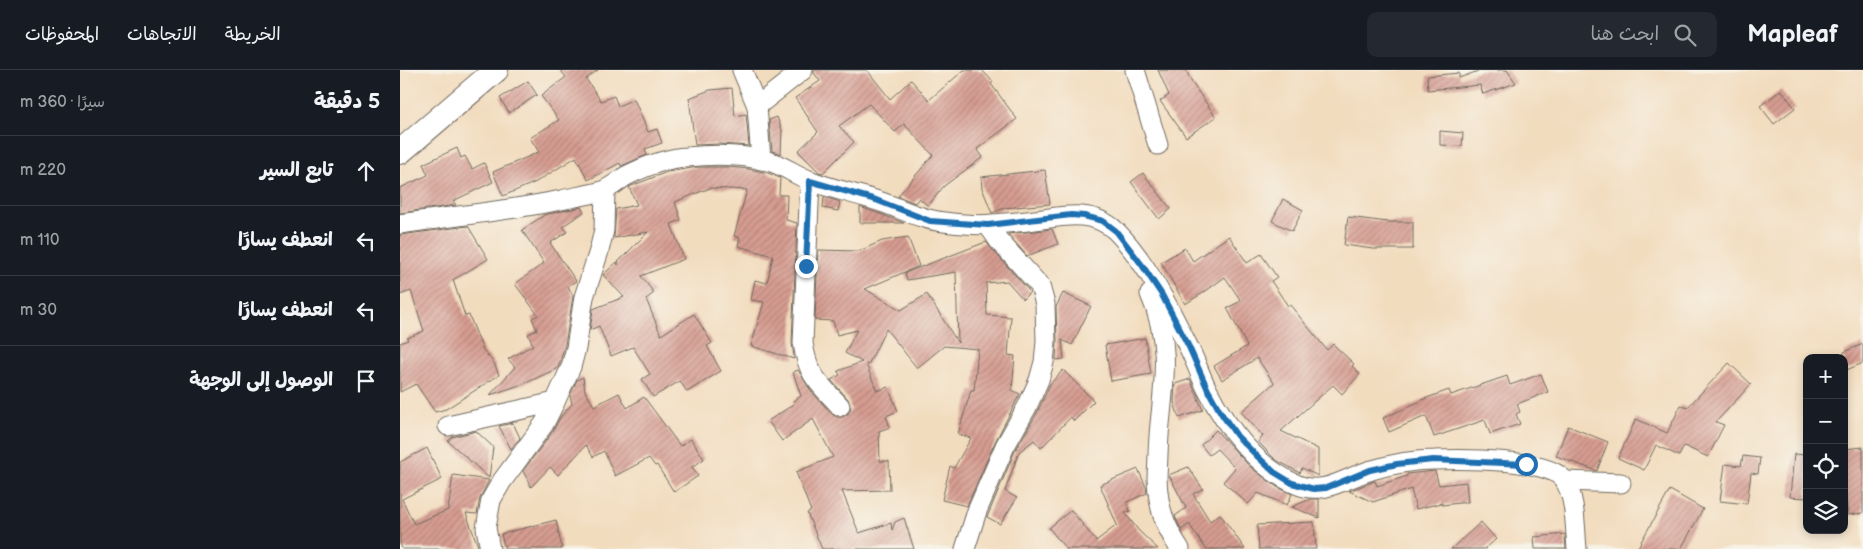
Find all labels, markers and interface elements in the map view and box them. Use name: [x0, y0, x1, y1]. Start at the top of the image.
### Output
search box: [1367, 12, 1717, 57]
text: Mapleaf: [1747, 20, 1838, 49]
icon: search: [1671, 21, 1699, 49]
text: ابحث هنا: [1591, 23, 1659, 46]
text: المحفوظات: [25, 24, 99, 45]
text: الاتجاهات: [127, 24, 197, 45]
text: الخريطة: [225, 24, 281, 45]
text: 5 دقيقة: [314, 89, 380, 114]
text: سيرًا · 360 m: [20, 93, 105, 112]
icon: ahead: [352, 157, 380, 185]
text: تابع السير: [260, 159, 333, 182]
text: 220 m: [20, 161, 66, 180]
icon: left: [352, 227, 380, 255]
text: انعطف يسارًا: [238, 229, 333, 252]
text: 110 m: [20, 231, 59, 250]
route end: [795, 255, 818, 278]
icon: left: [352, 297, 380, 325]
text: انعطف يسارًا: [238, 299, 333, 322]
text: 30 m: [20, 301, 57, 320]
map controls: [1803, 354, 1848, 534]
button: +: [1803, 354, 1848, 399]
icon: arrive: [352, 367, 380, 395]
text: الوصول إلى الوجهة: [189, 369, 333, 392]
button: −: [1803, 399, 1848, 444]
button: locate: [1803, 444, 1848, 489]
route start: [1515, 453, 1538, 476]
button: layers: [1803, 489, 1848, 534]

